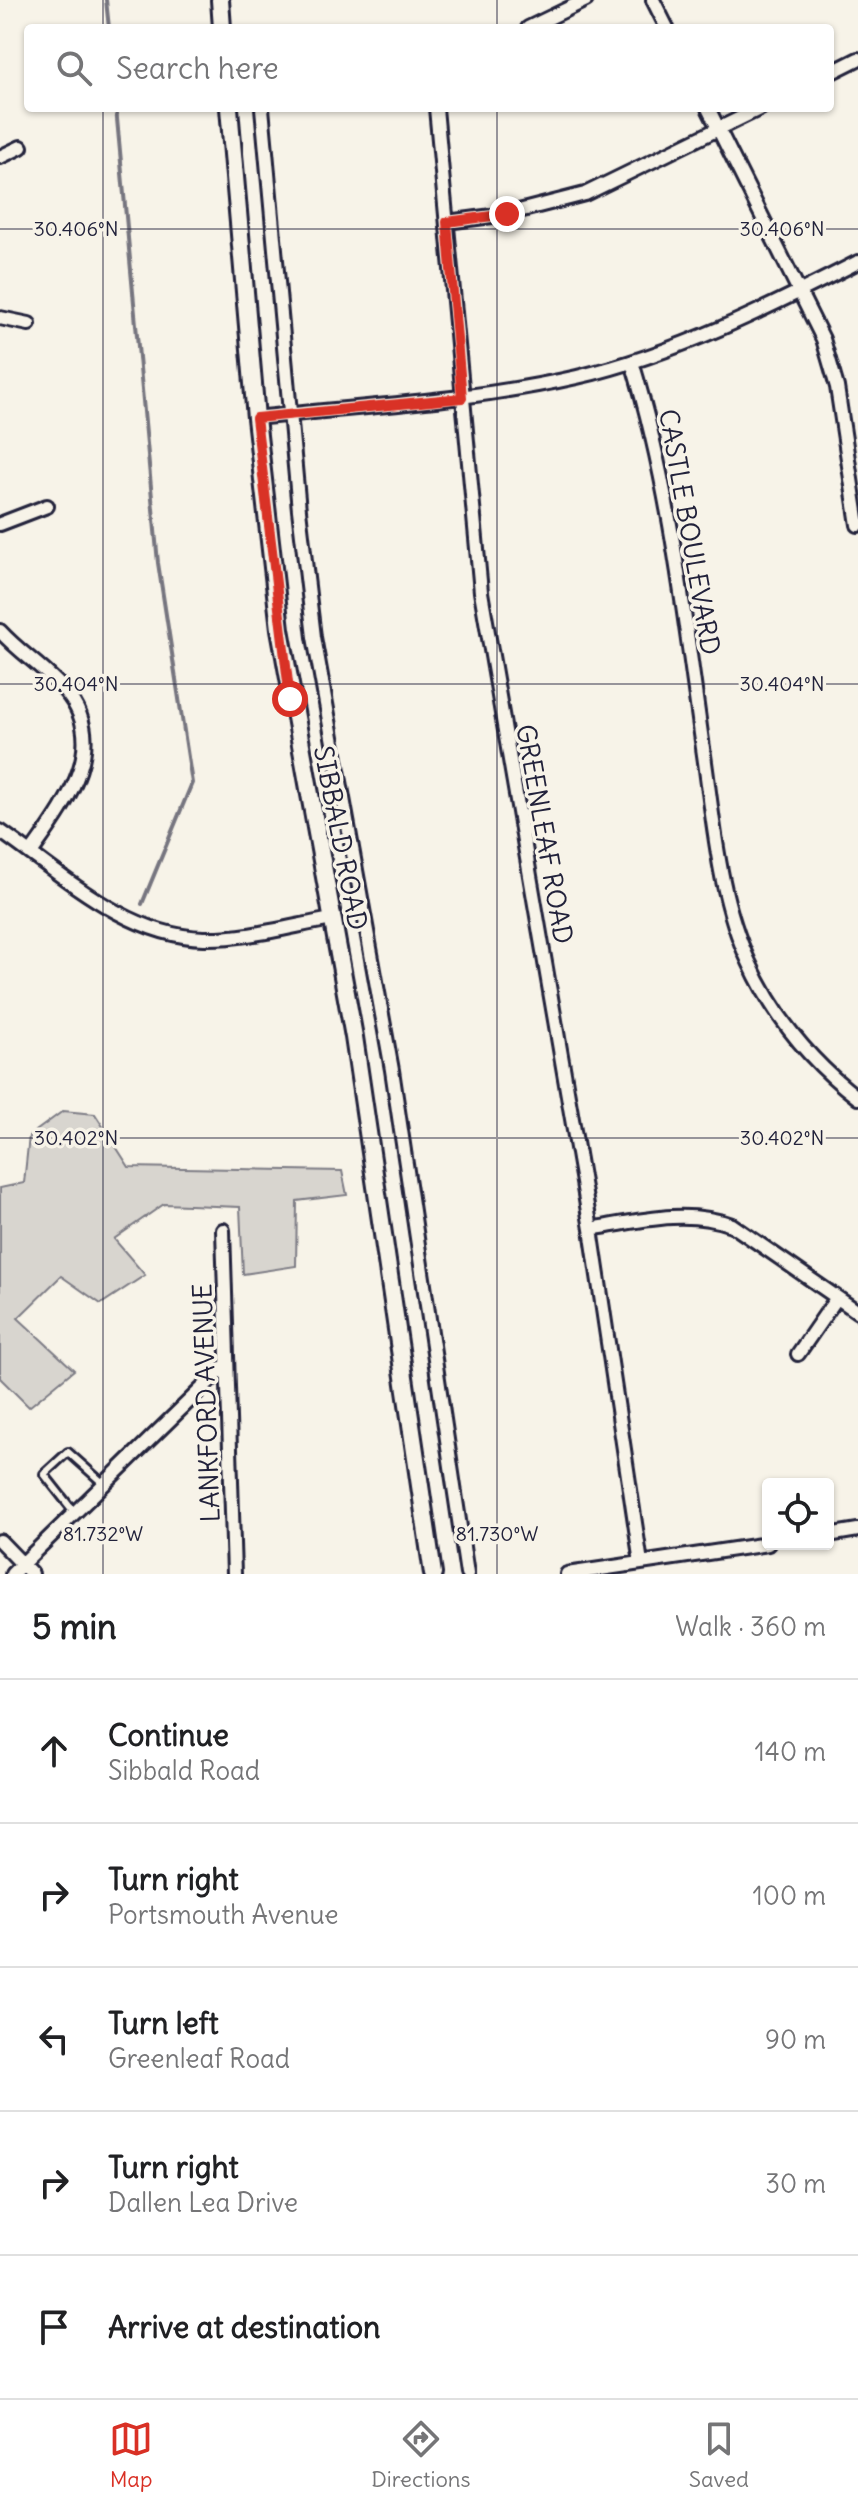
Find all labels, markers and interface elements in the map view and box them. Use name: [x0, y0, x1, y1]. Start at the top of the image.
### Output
search box: [24, 24, 834, 112]
icon: search: [52, 46, 96, 90]
text: Search here: [116, 49, 279, 87]
route end: [489, 196, 525, 232]
text: 30.406°N: [33, 216, 119, 241]
text: 30.406°N: [739, 216, 825, 241]
street label: CASTLE BOULEVARD: [652, 407, 728, 657]
text: 30.404°N: [33, 671, 119, 696]
text: 30.404°N: [739, 671, 825, 696]
route start: [272, 681, 308, 717]
street label: GREENLEAF ROAD: [509, 722, 581, 946]
street label: SIBBALD ROAD: [307, 743, 375, 933]
text: 30.402°N: [34, 1125, 118, 1150]
text: 30.402°N: [740, 1125, 824, 1150]
street label: LANKFORD AVENUE: [185, 1283, 227, 1523]
map controls: [762, 1478, 834, 1550]
button: locate: [762, 1478, 834, 1550]
text: 81.732°W: [63, 1521, 143, 1546]
text: 81.730°W: [456, 1521, 538, 1546]
text: 5 min: [32, 1605, 117, 1648]
text: Walk · 360 m: [675, 1610, 826, 1643]
text: Continue: [108, 1716, 229, 1754]
icon: ahead: [32, 1729, 76, 1773]
text: 140 m: [755, 1735, 826, 1768]
text: Sibbald Road: [108, 1754, 260, 1787]
text: Turn right: [108, 1860, 239, 1898]
icon: right: [32, 1873, 76, 1917]
text: 100 m: [752, 1879, 826, 1912]
text: Portsmouth Avenue: [108, 1898, 339, 1931]
text: Turn left: [108, 2004, 219, 2042]
icon: left: [32, 2017, 76, 2061]
text: 90 m: [765, 2023, 826, 2056]
text: Greenleaf Road: [108, 2042, 290, 2075]
text: Turn right: [108, 2148, 239, 2186]
icon: right: [32, 2161, 76, 2205]
text: 30 m: [765, 2167, 826, 2200]
text: Dallen Lea Drive: [108, 2186, 298, 2219]
icon: arrive: [32, 2305, 76, 2349]
text: Arrive at destination: [108, 2308, 380, 2346]
tab: Map: [109, 2417, 153, 2493]
tab: Directions: [371, 2417, 471, 2493]
tab: Saved: [689, 2417, 749, 2493]

